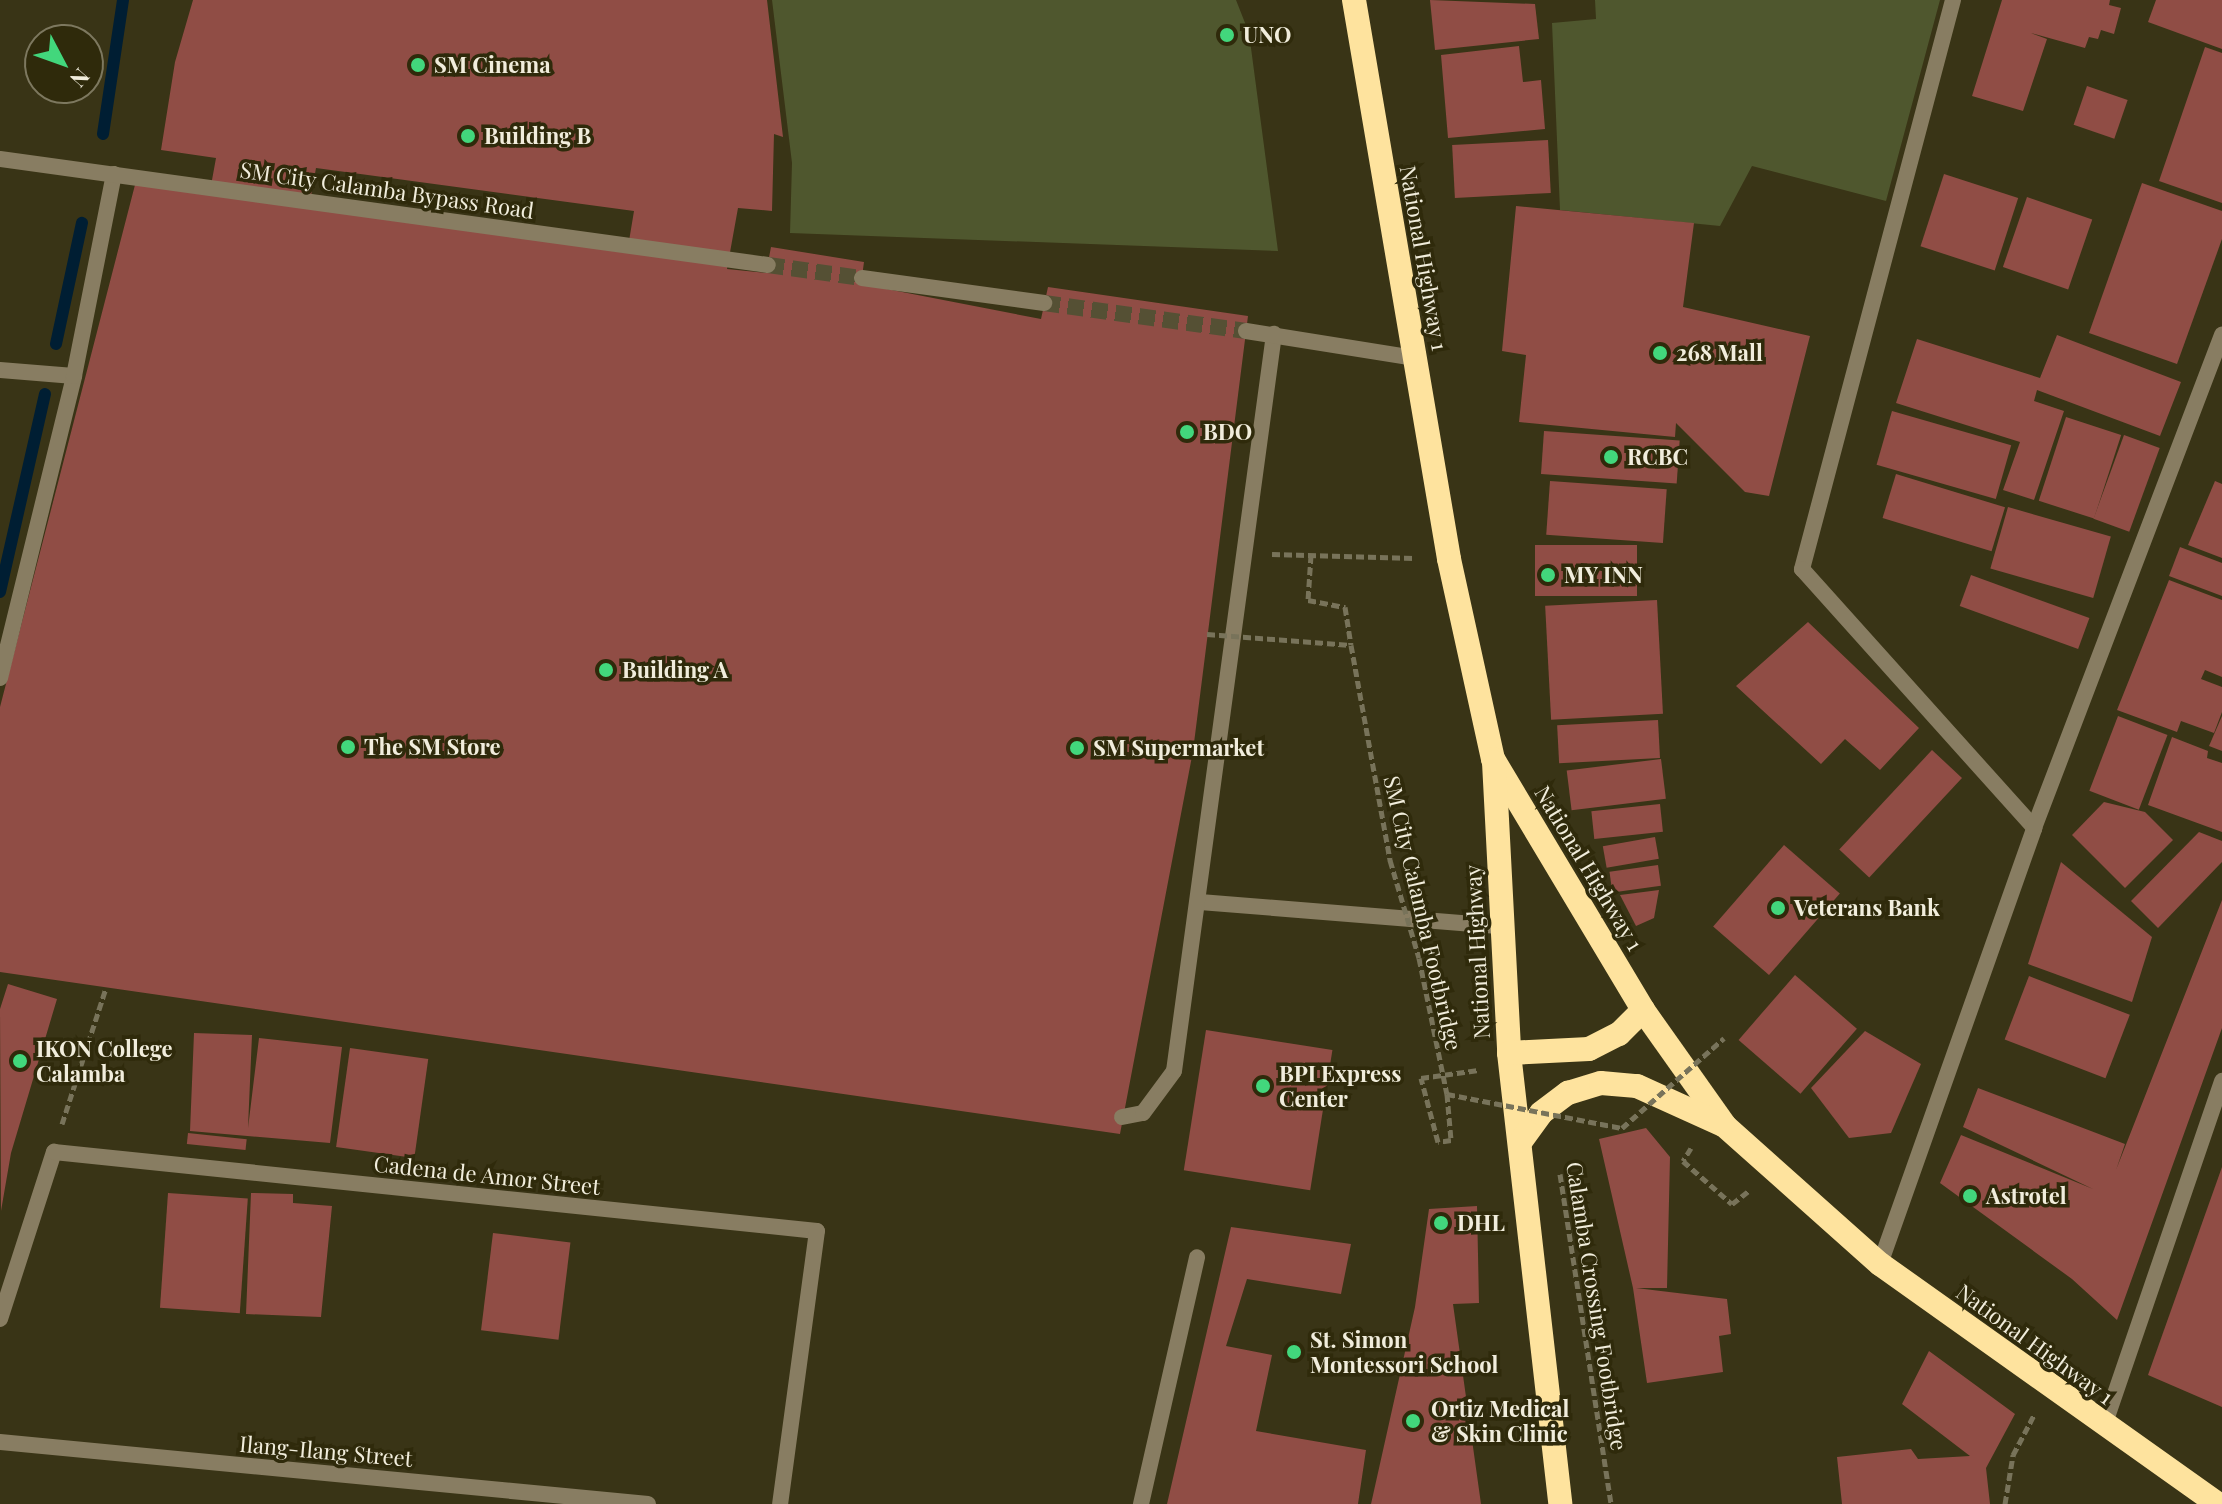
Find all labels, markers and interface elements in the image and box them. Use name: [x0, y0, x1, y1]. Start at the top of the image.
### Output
place label: UNO: [1243, 22, 1291, 48]
north arrow: [24, 24, 104, 104]
marker: UNO: [1218, 26, 1236, 44]
place label: SM Cinema: [434, 52, 551, 78]
marker: SM Cinema: [409, 56, 427, 74]
text: N: [64, 63, 97, 94]
place label: Building B: [484, 123, 591, 149]
marker: Building B: [459, 127, 477, 145]
street label: SM City Calamba Bypass Road: [238, 156, 536, 224]
street label: National Highway 1: [1395, 163, 1453, 353]
place label: 268 Mall: [1676, 340, 1763, 366]
marker: 268 Mall: [1651, 344, 1669, 362]
place label: BDO: [1203, 419, 1252, 445]
marker: BDO: [1178, 423, 1196, 441]
place label: RCBC: [1627, 444, 1688, 470]
marker: RCBC: [1602, 448, 1620, 466]
place label: MY INN: [1564, 562, 1643, 588]
marker: MY INN: [1539, 566, 1557, 584]
place label: Building A: [622, 657, 729, 683]
marker: Building A: [597, 661, 615, 679]
place label: The SM Store: [364, 734, 501, 760]
place label: SM Supermarket: [1093, 735, 1264, 761]
marker: The SM Store: [339, 738, 357, 756]
marker: SM Supermarket: [1068, 739, 1086, 757]
street label: SM City Calamba Footbridge: [1378, 773, 1468, 1053]
street label: National Highway 1: [1529, 781, 1649, 955]
street label: National Highway: [1459, 864, 1495, 1040]
place label: Veterans Bank: [1794, 895, 1940, 921]
marker: Veterans Bank: [1769, 899, 1787, 917]
place label: IKON College Calamba: [36, 1035, 173, 1086]
marker: IKON College Calamba: [11, 1052, 29, 1070]
place label: BPI Express Center: [1279, 1060, 1401, 1112]
marker: BPI Express Center: [1254, 1077, 1272, 1095]
street label: Cadena de Amor Street: [372, 1150, 602, 1200]
street label: Calamba Crossing Footbridge: [1561, 1160, 1633, 1452]
place label: Astrotel: [1986, 1183, 2067, 1209]
marker: Astrotel: [1961, 1187, 1979, 1205]
place label: DHL: [1457, 1210, 1505, 1236]
marker: DHL: [1432, 1214, 1450, 1232]
street label: National Highway 1: [1951, 1278, 2119, 1410]
place label: St. Simon Montessori School: [1310, 1326, 1498, 1378]
marker: St. Simon Montessori School: [1285, 1343, 1303, 1361]
place label: Ortiz Medical & Skin Clinic: [1431, 1395, 1569, 1446]
marker: Ortiz Medical & Skin Clinic: [1402, 1410, 1424, 1432]
street label: Ilang-Ilang Street: [238, 1430, 414, 1472]

